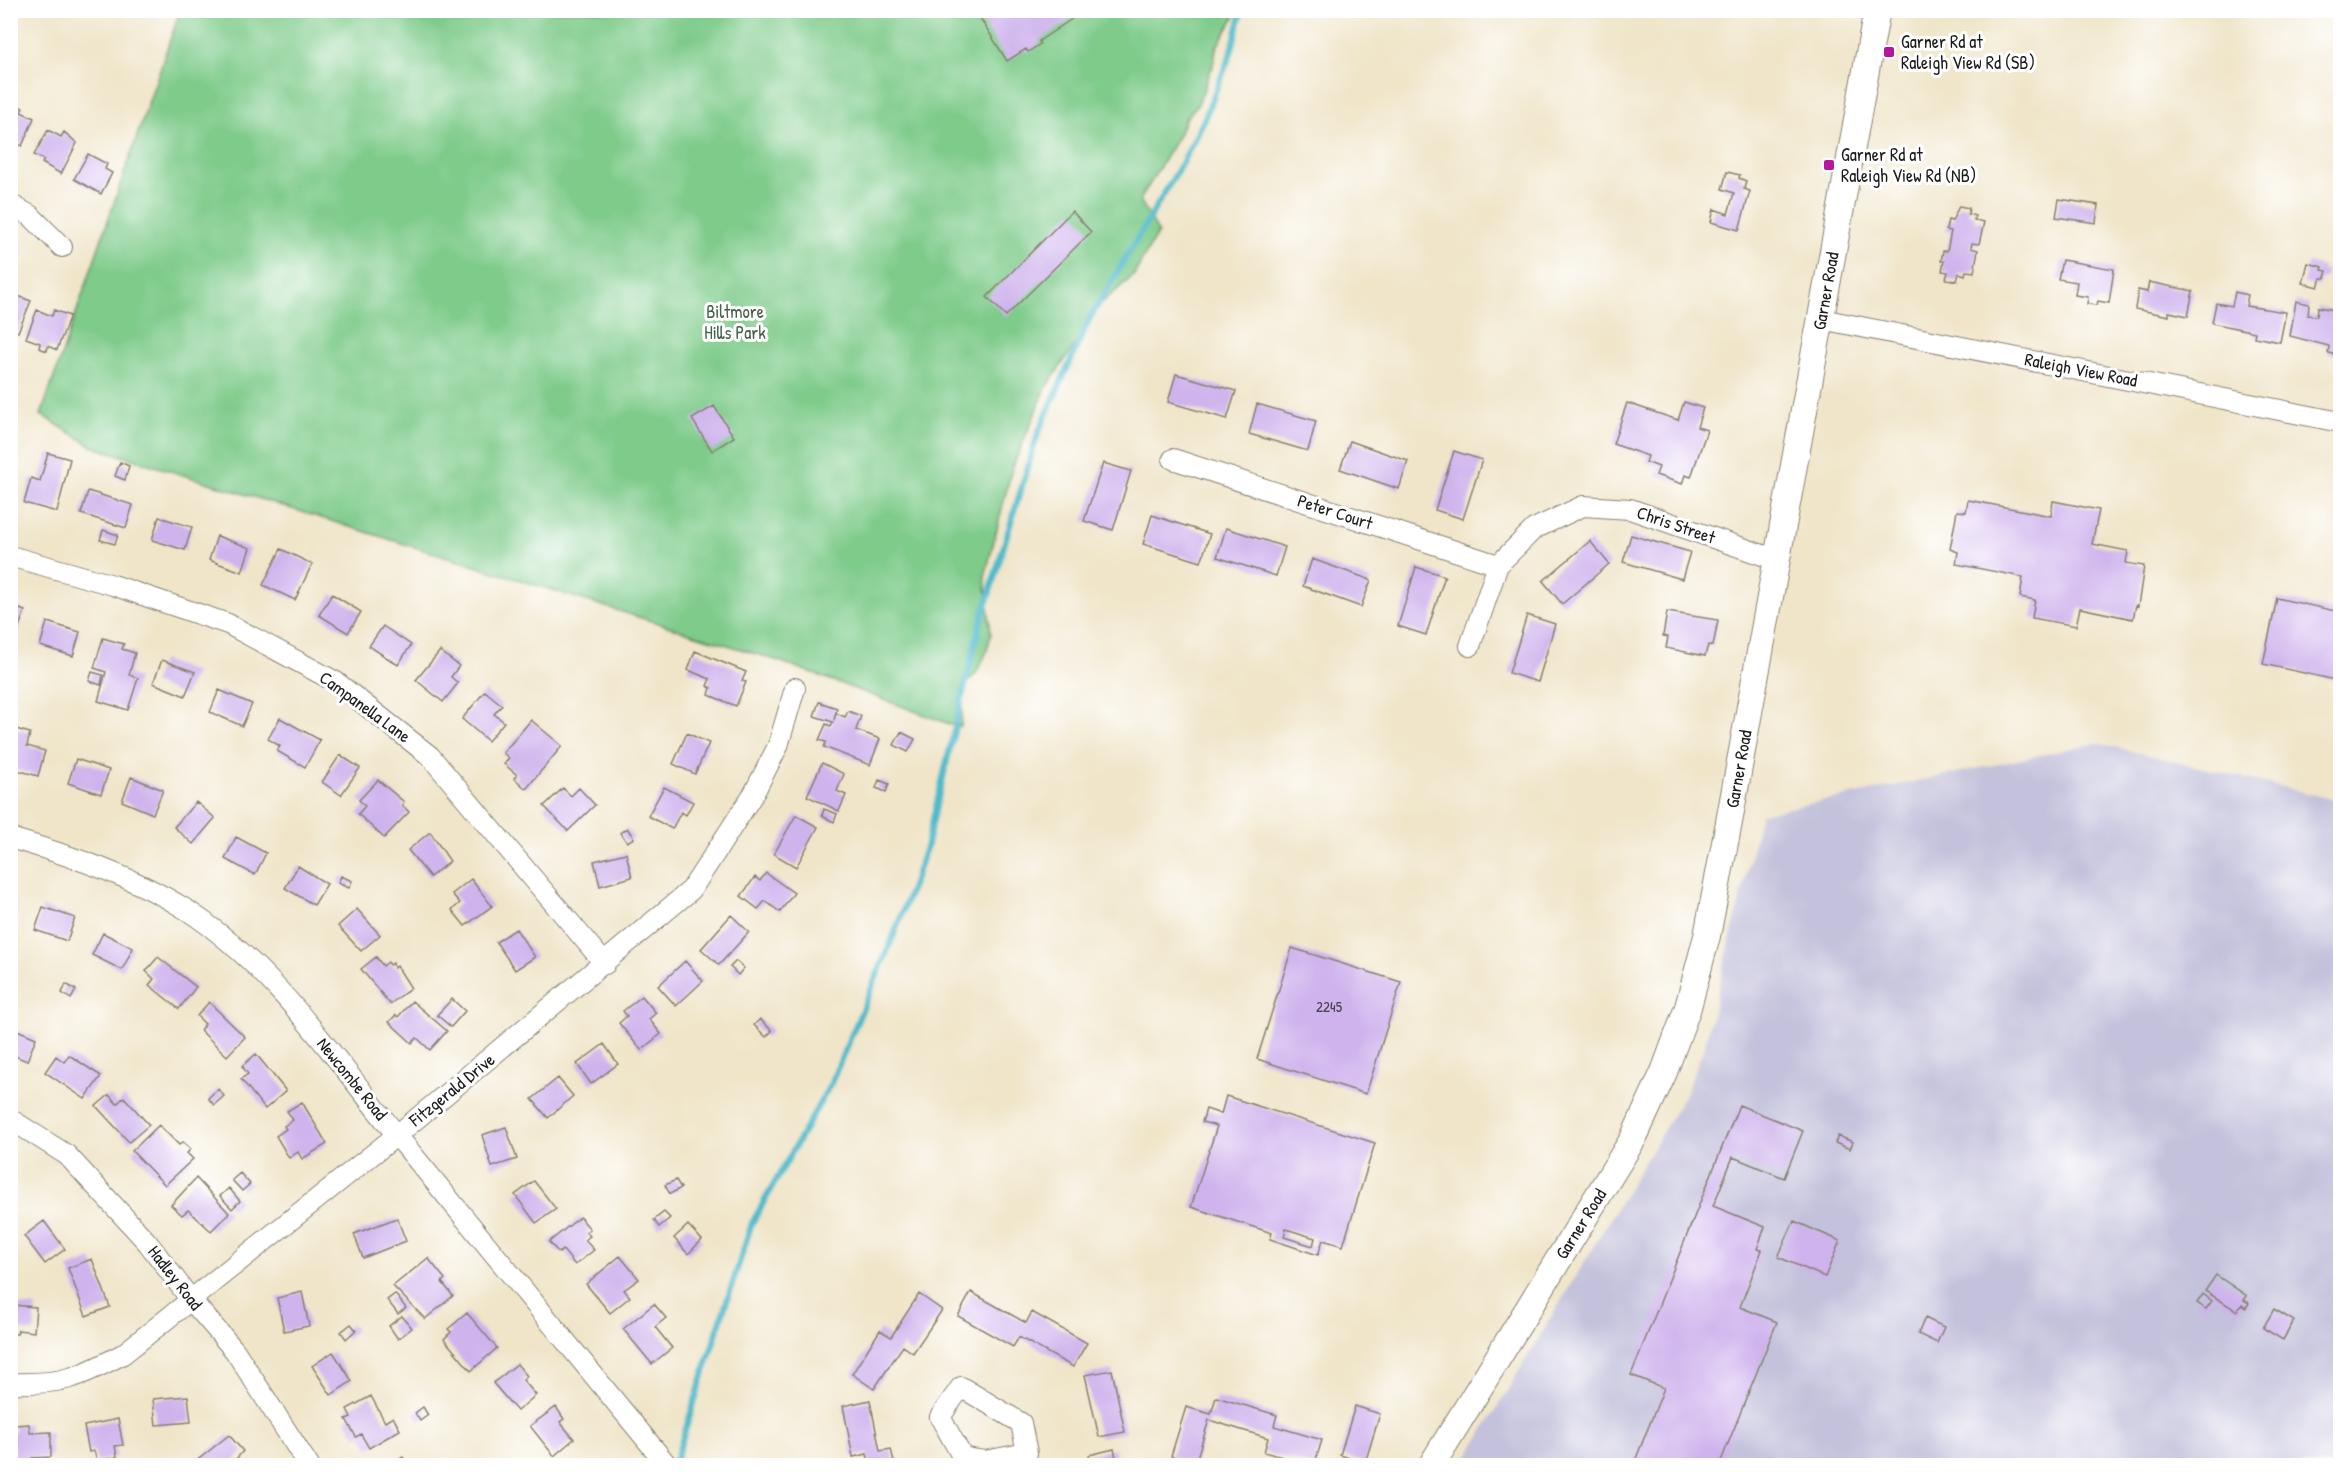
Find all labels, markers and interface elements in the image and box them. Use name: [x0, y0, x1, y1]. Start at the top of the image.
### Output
place label: Garner Rd at Raleigh View Rd (SB): [1901, 29, 2035, 75]
marker: Garner Rd at Raleigh View Rd (SB): [1882, 45, 1896, 59]
place label: Garner Rd at Raleigh View Rd (NB): [1841, 142, 1976, 188]
marker: Garner Rd at Raleigh View Rd (NB): [1822, 158, 1836, 172]
street label: Garner Road: [1806, 250, 1845, 332]
park label: Biltmore Hills Park: [704, 299, 766, 345]
street label: Raleigh View Road: [2023, 346, 2140, 393]
street label: Peter Court: [1294, 488, 1377, 536]
street label: Chris Street: [1634, 499, 1719, 550]
street label: Campanella Lane: [315, 665, 416, 748]
street label: Garner Road: [1719, 728, 1758, 810]
house number: 2245: [1316, 996, 1343, 1017]
street label: Newcombe Road: [311, 1032, 394, 1125]
street label: Fitzgerald Drive: [403, 1047, 500, 1133]
street label: Garner Road: [1549, 1184, 1612, 1264]
street label: Hadley Road: [142, 1240, 209, 1315]

